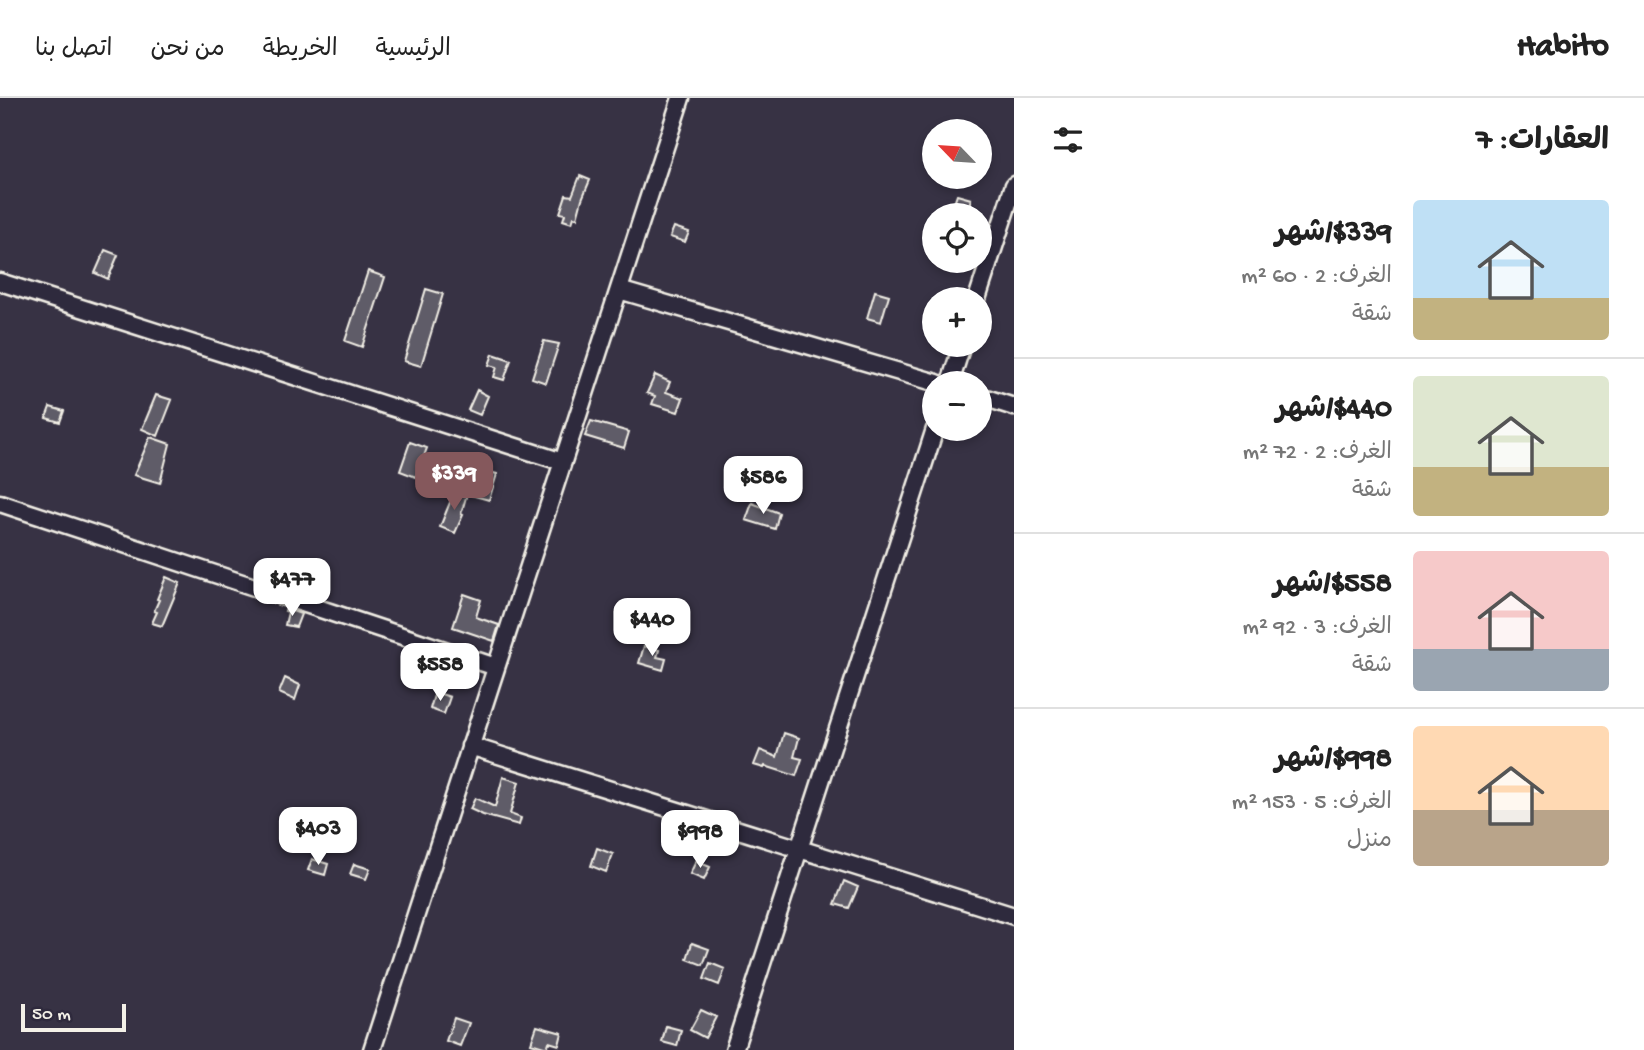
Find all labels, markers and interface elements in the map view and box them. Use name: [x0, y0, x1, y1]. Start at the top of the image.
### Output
text: Habito: [1517, 29, 1609, 67]
text: اتصل بنا: [35, 36, 112, 65]
text: من نحن: [150, 36, 225, 65]
text: الخريطة: [263, 36, 338, 65]
text: الرئيسية: [376, 36, 451, 65]
north arrow: [922, 119, 992, 189]
map controls: [922, 119, 992, 441]
icon: filters: [1049, 121, 1087, 159]
text: العقارات: 7: [1476, 125, 1609, 160]
button: locate: [922, 203, 992, 273]
text: $339/شهر: [1275, 217, 1392, 252]
icon: home: [1469, 228, 1553, 312]
text: الغرف: 2 · 60 m²: [1241, 264, 1392, 291]
button: +: [922, 287, 992, 357]
text: شقة: [1352, 302, 1392, 329]
button: −: [922, 371, 992, 441]
text: $440/شهر: [1276, 393, 1392, 428]
icon: home: [1469, 404, 1553, 488]
text: الغرف: 2 · 72 m²: [1243, 440, 1392, 467]
pin: $339: [413, 452, 495, 512]
pin: $586: [722, 456, 804, 516]
text: $339: [431, 461, 477, 488]
text: $586: [740, 465, 786, 492]
text: شقة: [1352, 478, 1392, 505]
pin: $477: [251, 559, 333, 618]
text: $477: [269, 567, 315, 594]
text: $558/شهر: [1273, 568, 1392, 603]
icon: home: [1469, 579, 1553, 663]
pin: $440: [611, 598, 693, 658]
text: $440: [629, 607, 675, 634]
text: الغرف: 3 · 92 m²: [1243, 615, 1392, 642]
pin: $558: [399, 644, 481, 703]
text: $558: [416, 652, 464, 679]
text: شقة: [1352, 653, 1392, 680]
text: $998/شهر: [1275, 743, 1392, 778]
icon: home: [1469, 754, 1553, 838]
text: الغرف: 5 · 153 m²: [1232, 790, 1392, 817]
pin: $403: [277, 808, 359, 867]
pin: $998: [659, 810, 741, 870]
text: $403: [295, 816, 341, 843]
text: $998: [677, 819, 723, 846]
text: منزل: [1347, 828, 1392, 855]
scale bar: [21, 1001, 126, 1033]
text: 50 m: [32, 1004, 71, 1027]

